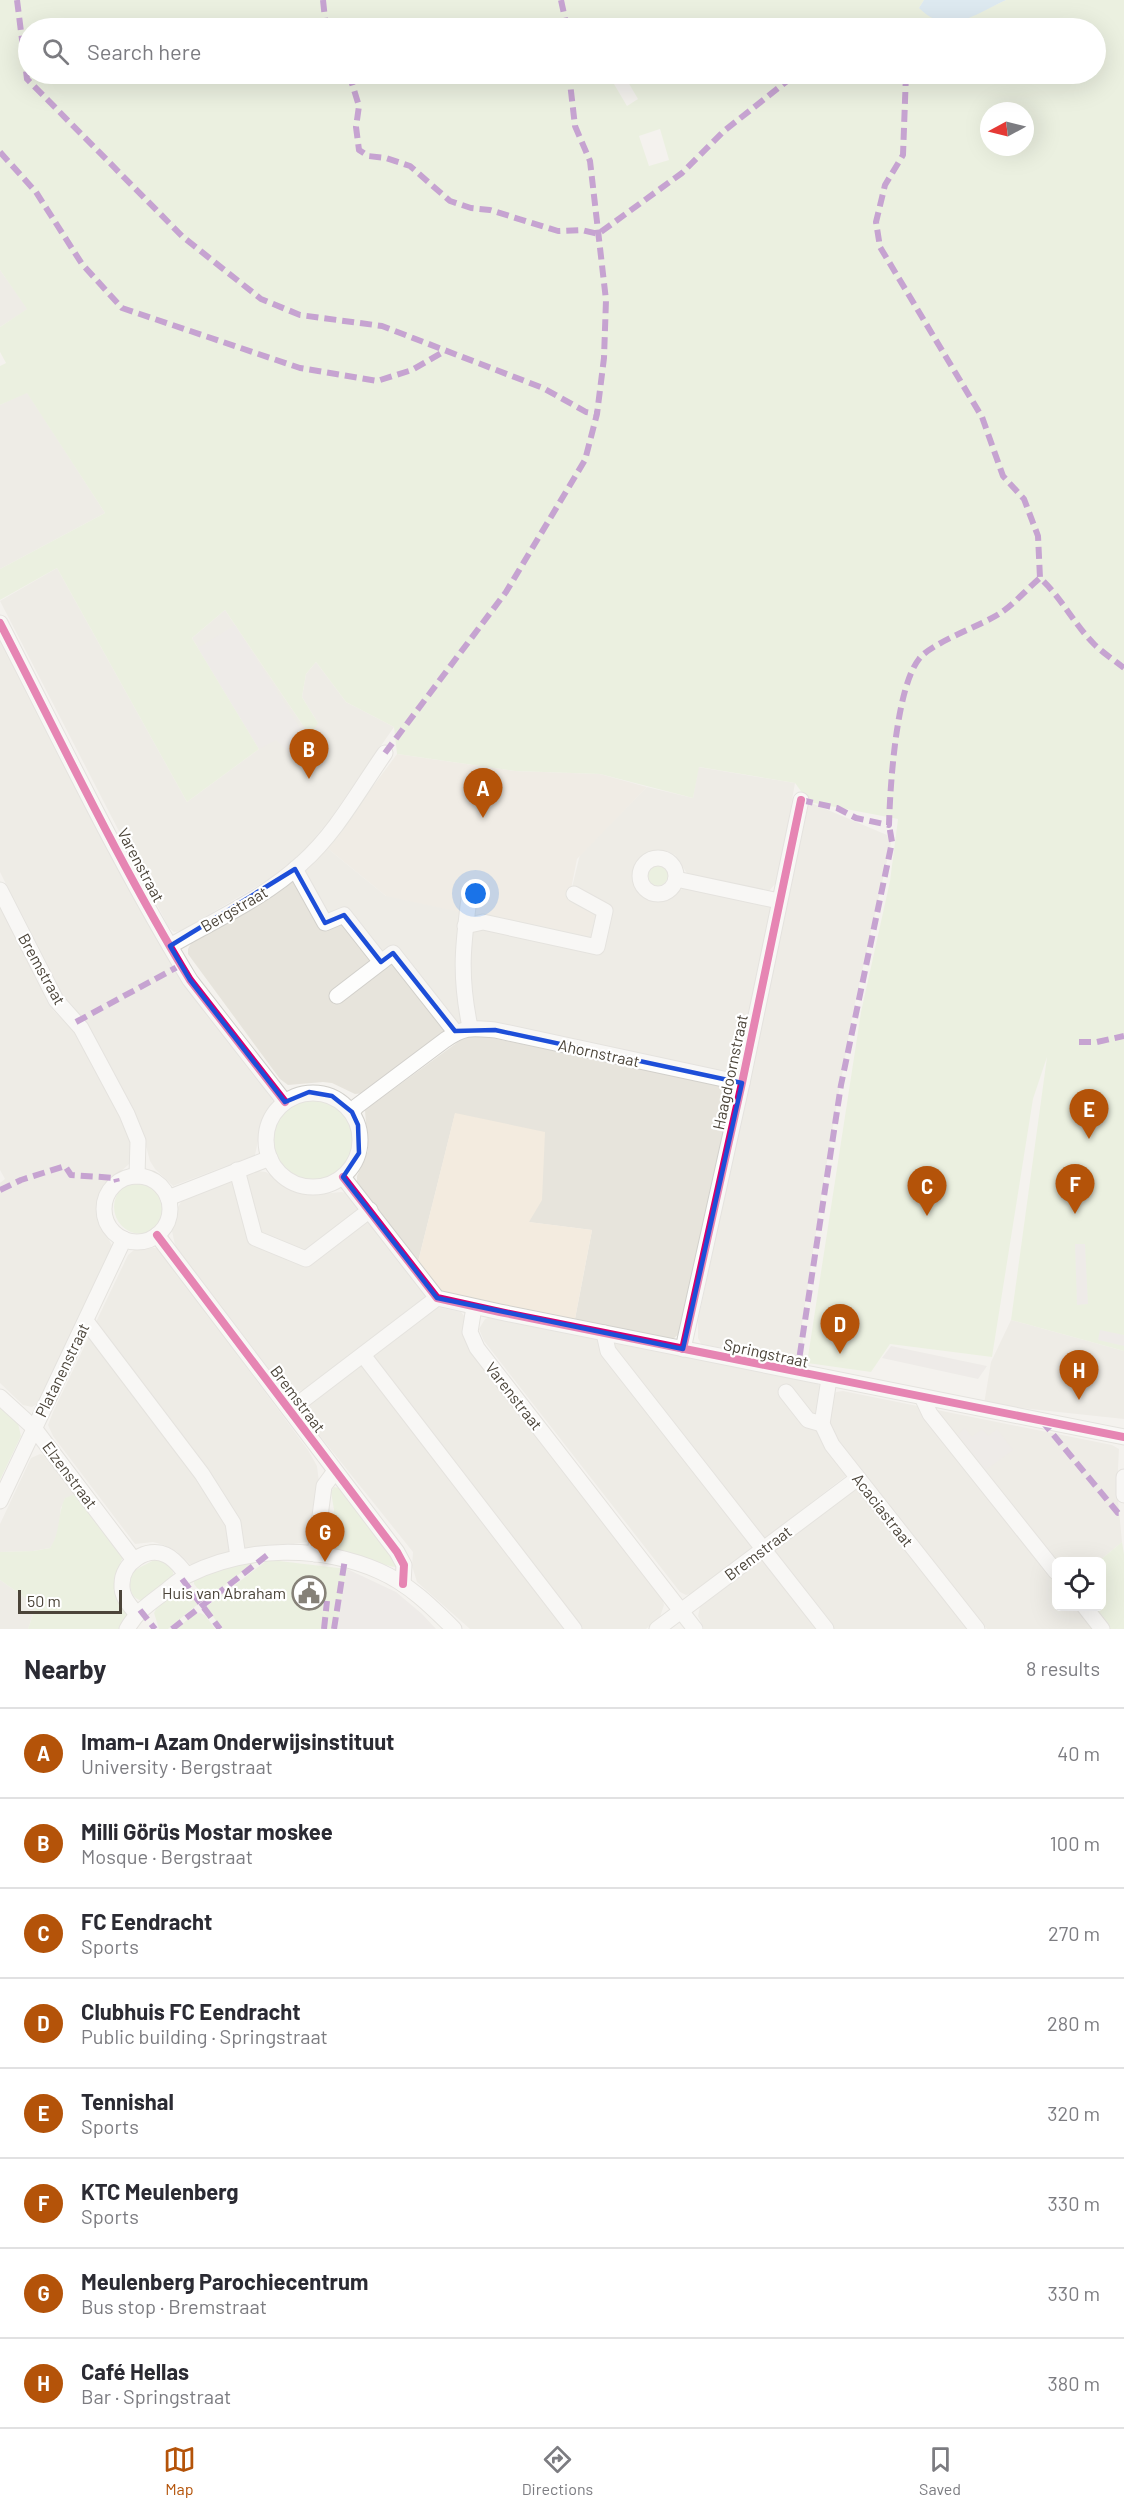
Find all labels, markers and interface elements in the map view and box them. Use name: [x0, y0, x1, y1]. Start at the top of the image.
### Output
search box: [18, 18, 1106, 84]
icon: search: [39, 35, 72, 68]
text: Search here: [87, 38, 201, 64]
north arrow: [980, 102, 1034, 156]
pin: B: [290, 730, 328, 779]
pin: A: [464, 768, 502, 818]
street label: Varenstraat: [114, 824, 169, 905]
your location: [461, 879, 490, 908]
street label: Bergstraat: [197, 882, 271, 935]
street label: Bremstraat: [15, 930, 70, 1008]
street label: Haagdoornstraat: [708, 1012, 751, 1131]
street label: Ahornstraat: [557, 1035, 642, 1070]
pin: E: [1070, 1090, 1108, 1139]
pin: F: [1056, 1164, 1094, 1214]
pin: C: [908, 1166, 946, 1216]
pin: D: [820, 1304, 860, 1354]
street label: Platanenstraat: [31, 1320, 93, 1420]
street label: Springstraat: [722, 1334, 810, 1371]
pin: H: [1060, 1350, 1098, 1400]
street label: Varenstraat: [482, 1358, 547, 1434]
street label: Bremstraat: [267, 1361, 330, 1436]
street label: Elzenstraat: [39, 1437, 102, 1512]
street label: Acaciastraat: [849, 1469, 918, 1550]
pin: G: [306, 1512, 344, 1562]
street label: Bremstraat: [720, 1521, 795, 1584]
map controls: [1052, 1557, 1106, 1611]
button: locate: [1052, 1557, 1106, 1611]
public building icon: Huis van Abraham: [291, 1575, 327, 1611]
place label: Huis van Abraham: [162, 1583, 286, 1602]
scale bar: [18, 1587, 122, 1614]
text: 50 m: [27, 1591, 61, 1610]
text: Nearby: [24, 1653, 106, 1684]
text: 8 results: [1026, 1656, 1100, 1680]
text: Imam-ı Azam Onderwijsinstituut: [81, 1728, 394, 1754]
text: A: [37, 1741, 50, 1765]
text: 40 m: [1057, 1741, 1100, 1765]
text: University · Bergstraat: [81, 1754, 273, 1778]
text: Milli Görüs Mostar moskee: [81, 1818, 333, 1844]
text: B: [37, 1831, 50, 1855]
text: 100 m: [1050, 1831, 1100, 1855]
text: Mosque · Bergstraat: [81, 1844, 253, 1868]
text: FC Eendracht: [81, 1908, 212, 1934]
text: C: [37, 1921, 50, 1945]
text: 270 m: [1048, 1921, 1100, 1945]
text: Sports: [81, 1934, 139, 1958]
text: Clubhuis FC Eendracht: [81, 1998, 301, 2024]
text: D: [37, 2011, 50, 2035]
text: 280 m: [1047, 2011, 1100, 2035]
text: Public building · Springstraat: [81, 2024, 328, 2048]
text: Tennishal: [81, 2088, 174, 2114]
text: E: [38, 2101, 49, 2125]
text: 320 m: [1047, 2101, 1100, 2125]
text: Sports: [81, 2114, 139, 2138]
text: KTC Meulenberg: [81, 2178, 238, 2204]
text: F: [38, 2191, 49, 2215]
text: 330 m: [1048, 2191, 1100, 2215]
text: Sports: [81, 2204, 139, 2228]
text: Meulenberg Parochiecentrum: [81, 2268, 368, 2294]
text: G: [37, 2281, 50, 2305]
text: 330 m: [1048, 2281, 1100, 2305]
text: Bus stop · Bremstraat: [81, 2294, 267, 2318]
text: Café Hellas: [81, 2358, 189, 2384]
text: H: [37, 2371, 50, 2395]
text: 380 m: [1047, 2371, 1100, 2395]
text: Bar · Springstraat: [81, 2384, 231, 2408]
tab: Map: [163, 2443, 196, 2498]
tab: Directions: [522, 2443, 593, 2498]
tab: Saved: [919, 2443, 961, 2498]

